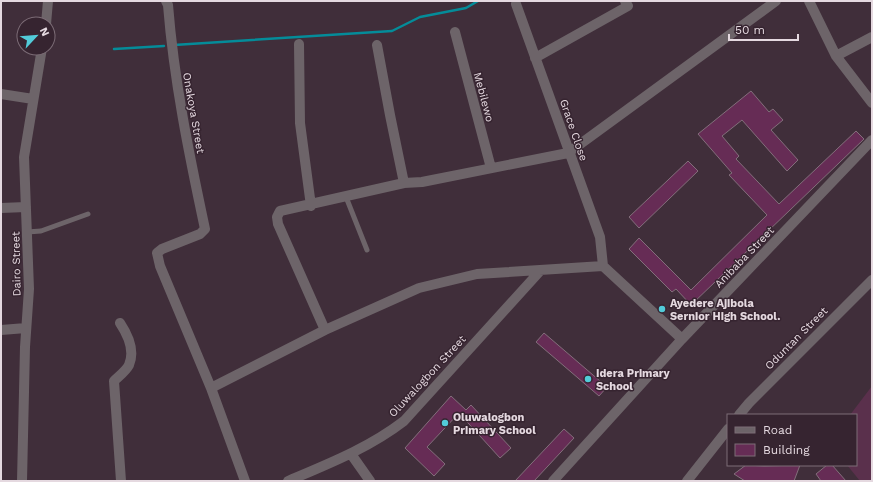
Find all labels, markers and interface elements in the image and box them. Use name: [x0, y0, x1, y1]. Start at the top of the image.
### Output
north arrow: [16, 16, 56, 56]
scale bar: [729, 16, 798, 42]
text: 50 m: [735, 23, 765, 37]
text: N: [37, 25, 52, 38]
street label: Mebilewo: [471, 71, 496, 123]
street label: Onakoya Street: [180, 72, 207, 155]
street label: Grace Close: [557, 98, 590, 163]
street label: Anibaba Street: [712, 224, 777, 291]
street label: Dairo Street: [9, 231, 24, 297]
place label: Ayedere Ajibola Sernior High School.: [670, 297, 780, 323]
marker: Ayedere Ajibola Sernior High School.: [657, 304, 667, 314]
street label: Oduntan Street: [762, 304, 831, 372]
street label: Oluwalogbon Street: [386, 333, 469, 420]
place label: Idera Primary School: [596, 367, 671, 393]
marker: Idera Primary School: [583, 374, 593, 384]
place label: Oluwalogbon Primary School: [453, 411, 536, 437]
legend: [727, 414, 857, 466]
marker: Oluwalogbon Primary School: [440, 418, 450, 428]
text: Road: [763, 423, 792, 437]
text: Building: [763, 443, 810, 457]

